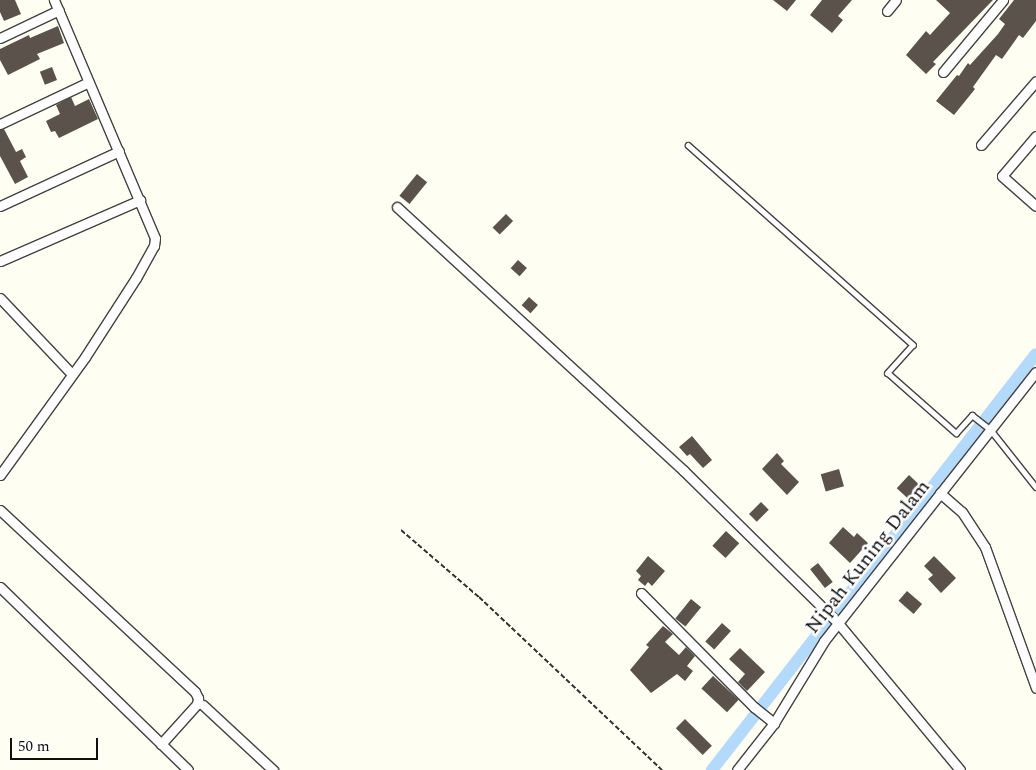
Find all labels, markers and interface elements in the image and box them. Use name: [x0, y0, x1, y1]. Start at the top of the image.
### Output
street label: Nipah Kuning Dalam: [801, 475, 935, 639]
scale bar: [12, 728, 100, 760]
text: 50 m: [18, 735, 50, 758]

